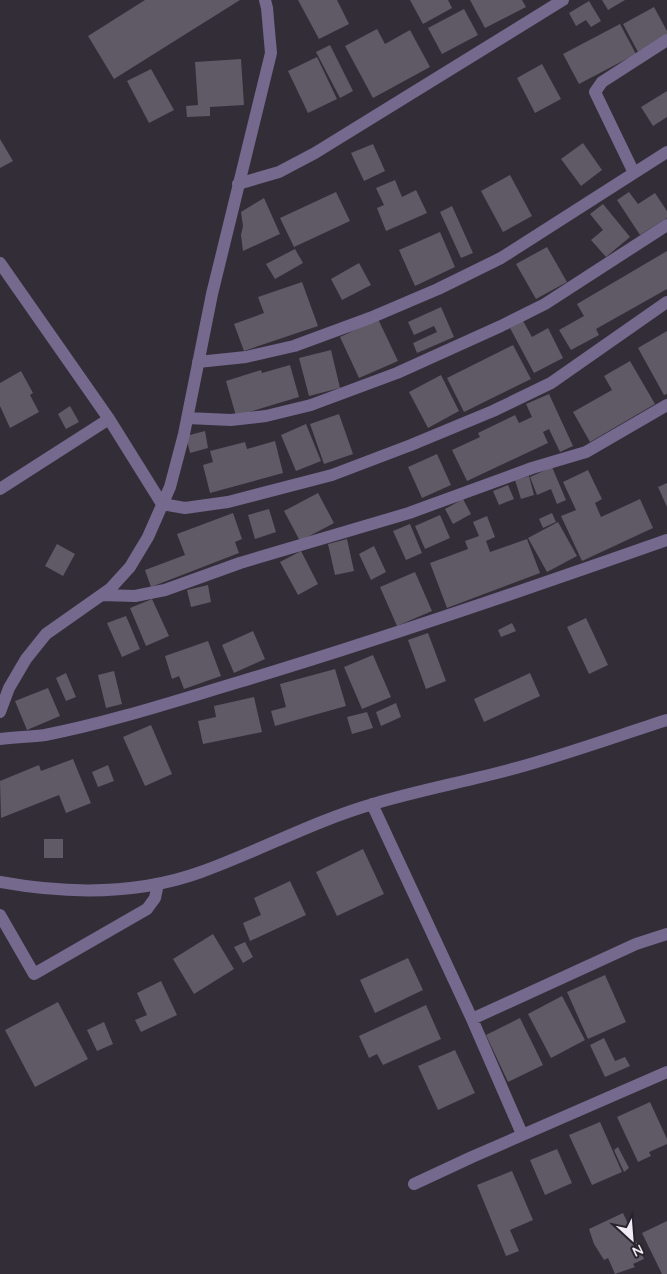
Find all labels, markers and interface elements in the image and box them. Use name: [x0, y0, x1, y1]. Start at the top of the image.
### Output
north arrow: [607, 1214, 657, 1264]
text: N: [629, 1240, 646, 1261]

